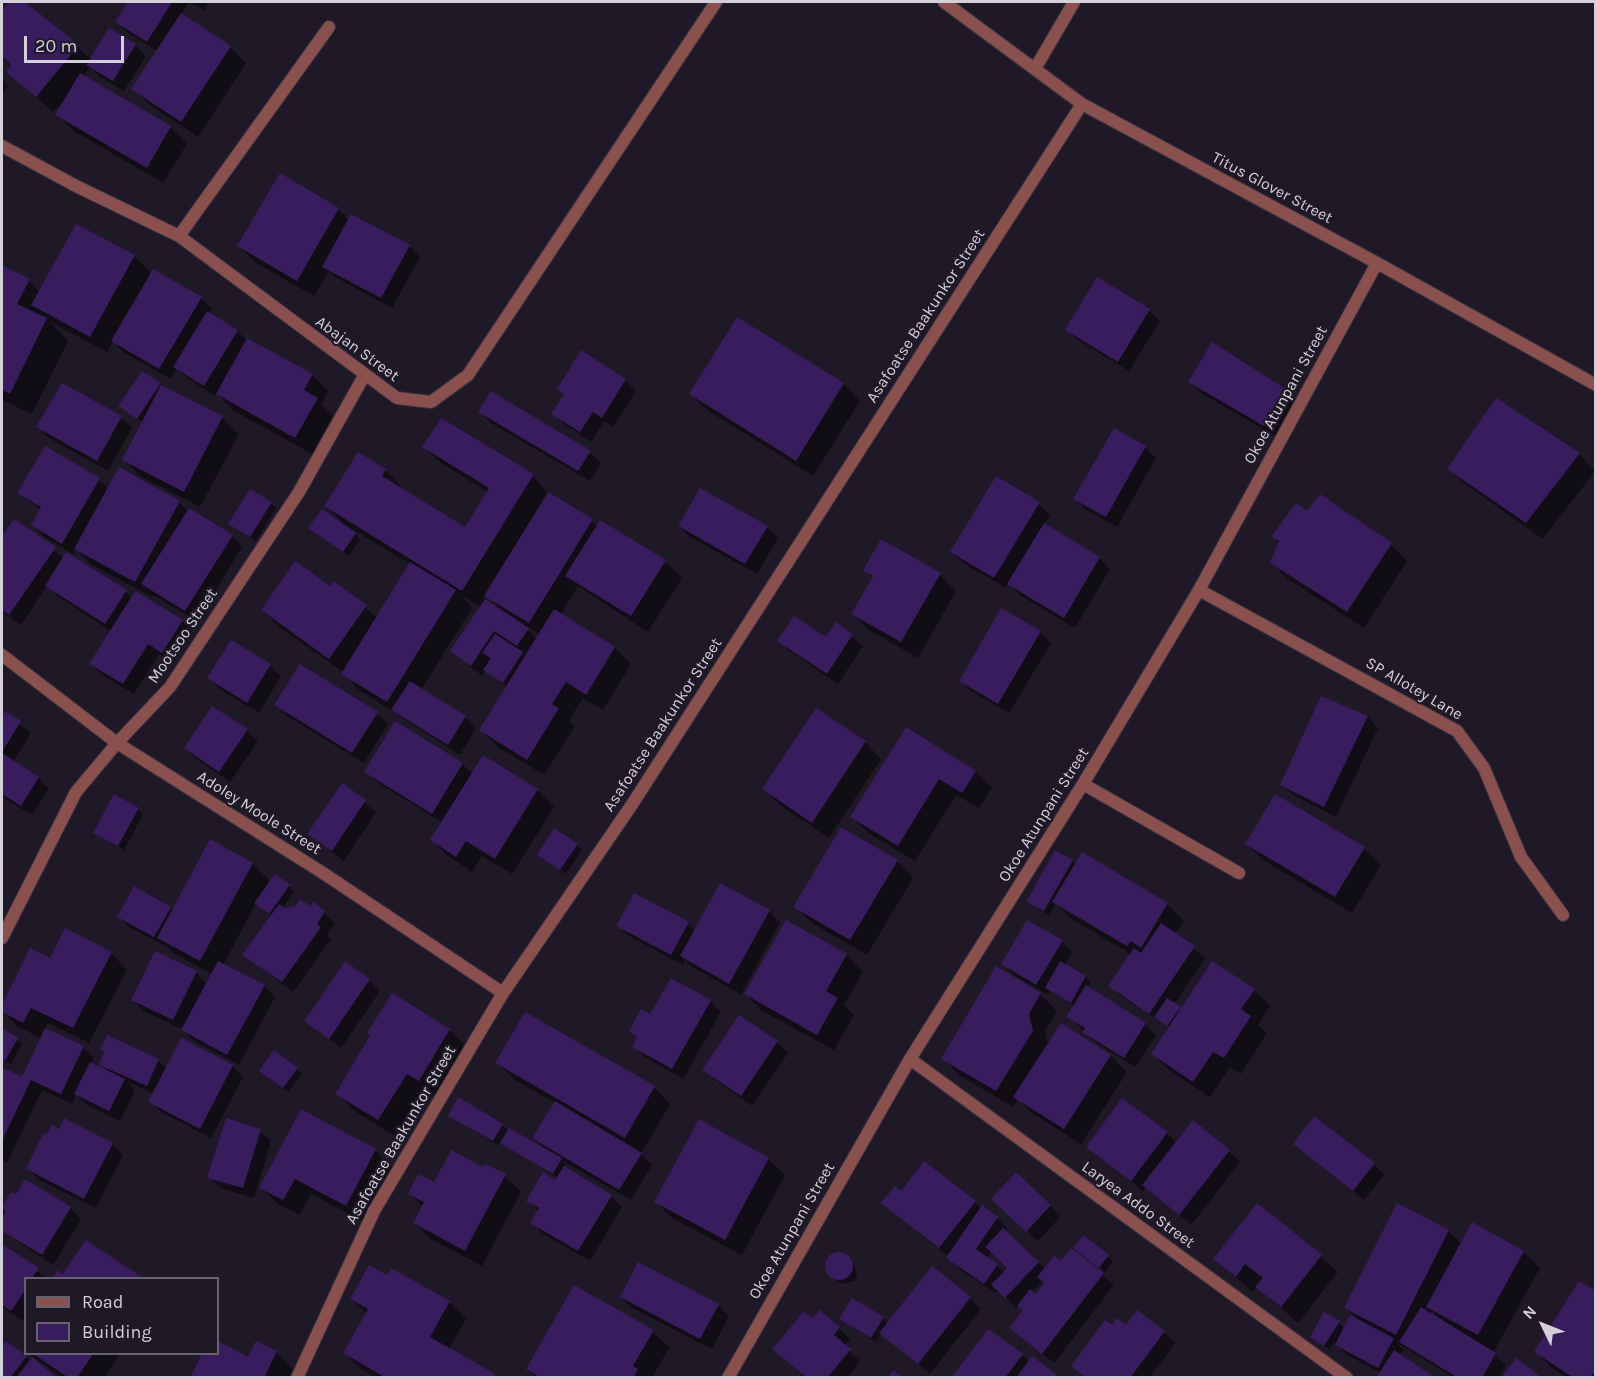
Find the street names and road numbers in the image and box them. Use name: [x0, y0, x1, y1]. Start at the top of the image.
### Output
street label: Titus Glover Street: [1208, 148, 1336, 228]
street label: Asafoatse Baakunkor Street: [863, 226, 989, 406]
street label: Abajan Street: [311, 312, 403, 386]
street label: Okoe Atunpani Street: [1240, 323, 1332, 467]
street label: Mootsoo Street: [144, 585, 222, 687]
street label: Asafoatse Baakunkor Street: [600, 635, 726, 815]
street label: SP Allotey Lane: [1362, 653, 1466, 725]
street label: Okoe Atunpani Street: [995, 744, 1093, 886]
street label: Adoley Moole Street: [193, 767, 325, 859]
street label: Asafoatse Baakunkor Street: [342, 1042, 460, 1228]
street label: Laryea Addo Street: [1078, 1158, 1198, 1252]
street label: Okoe Atunpani Street: [745, 1159, 839, 1303]

